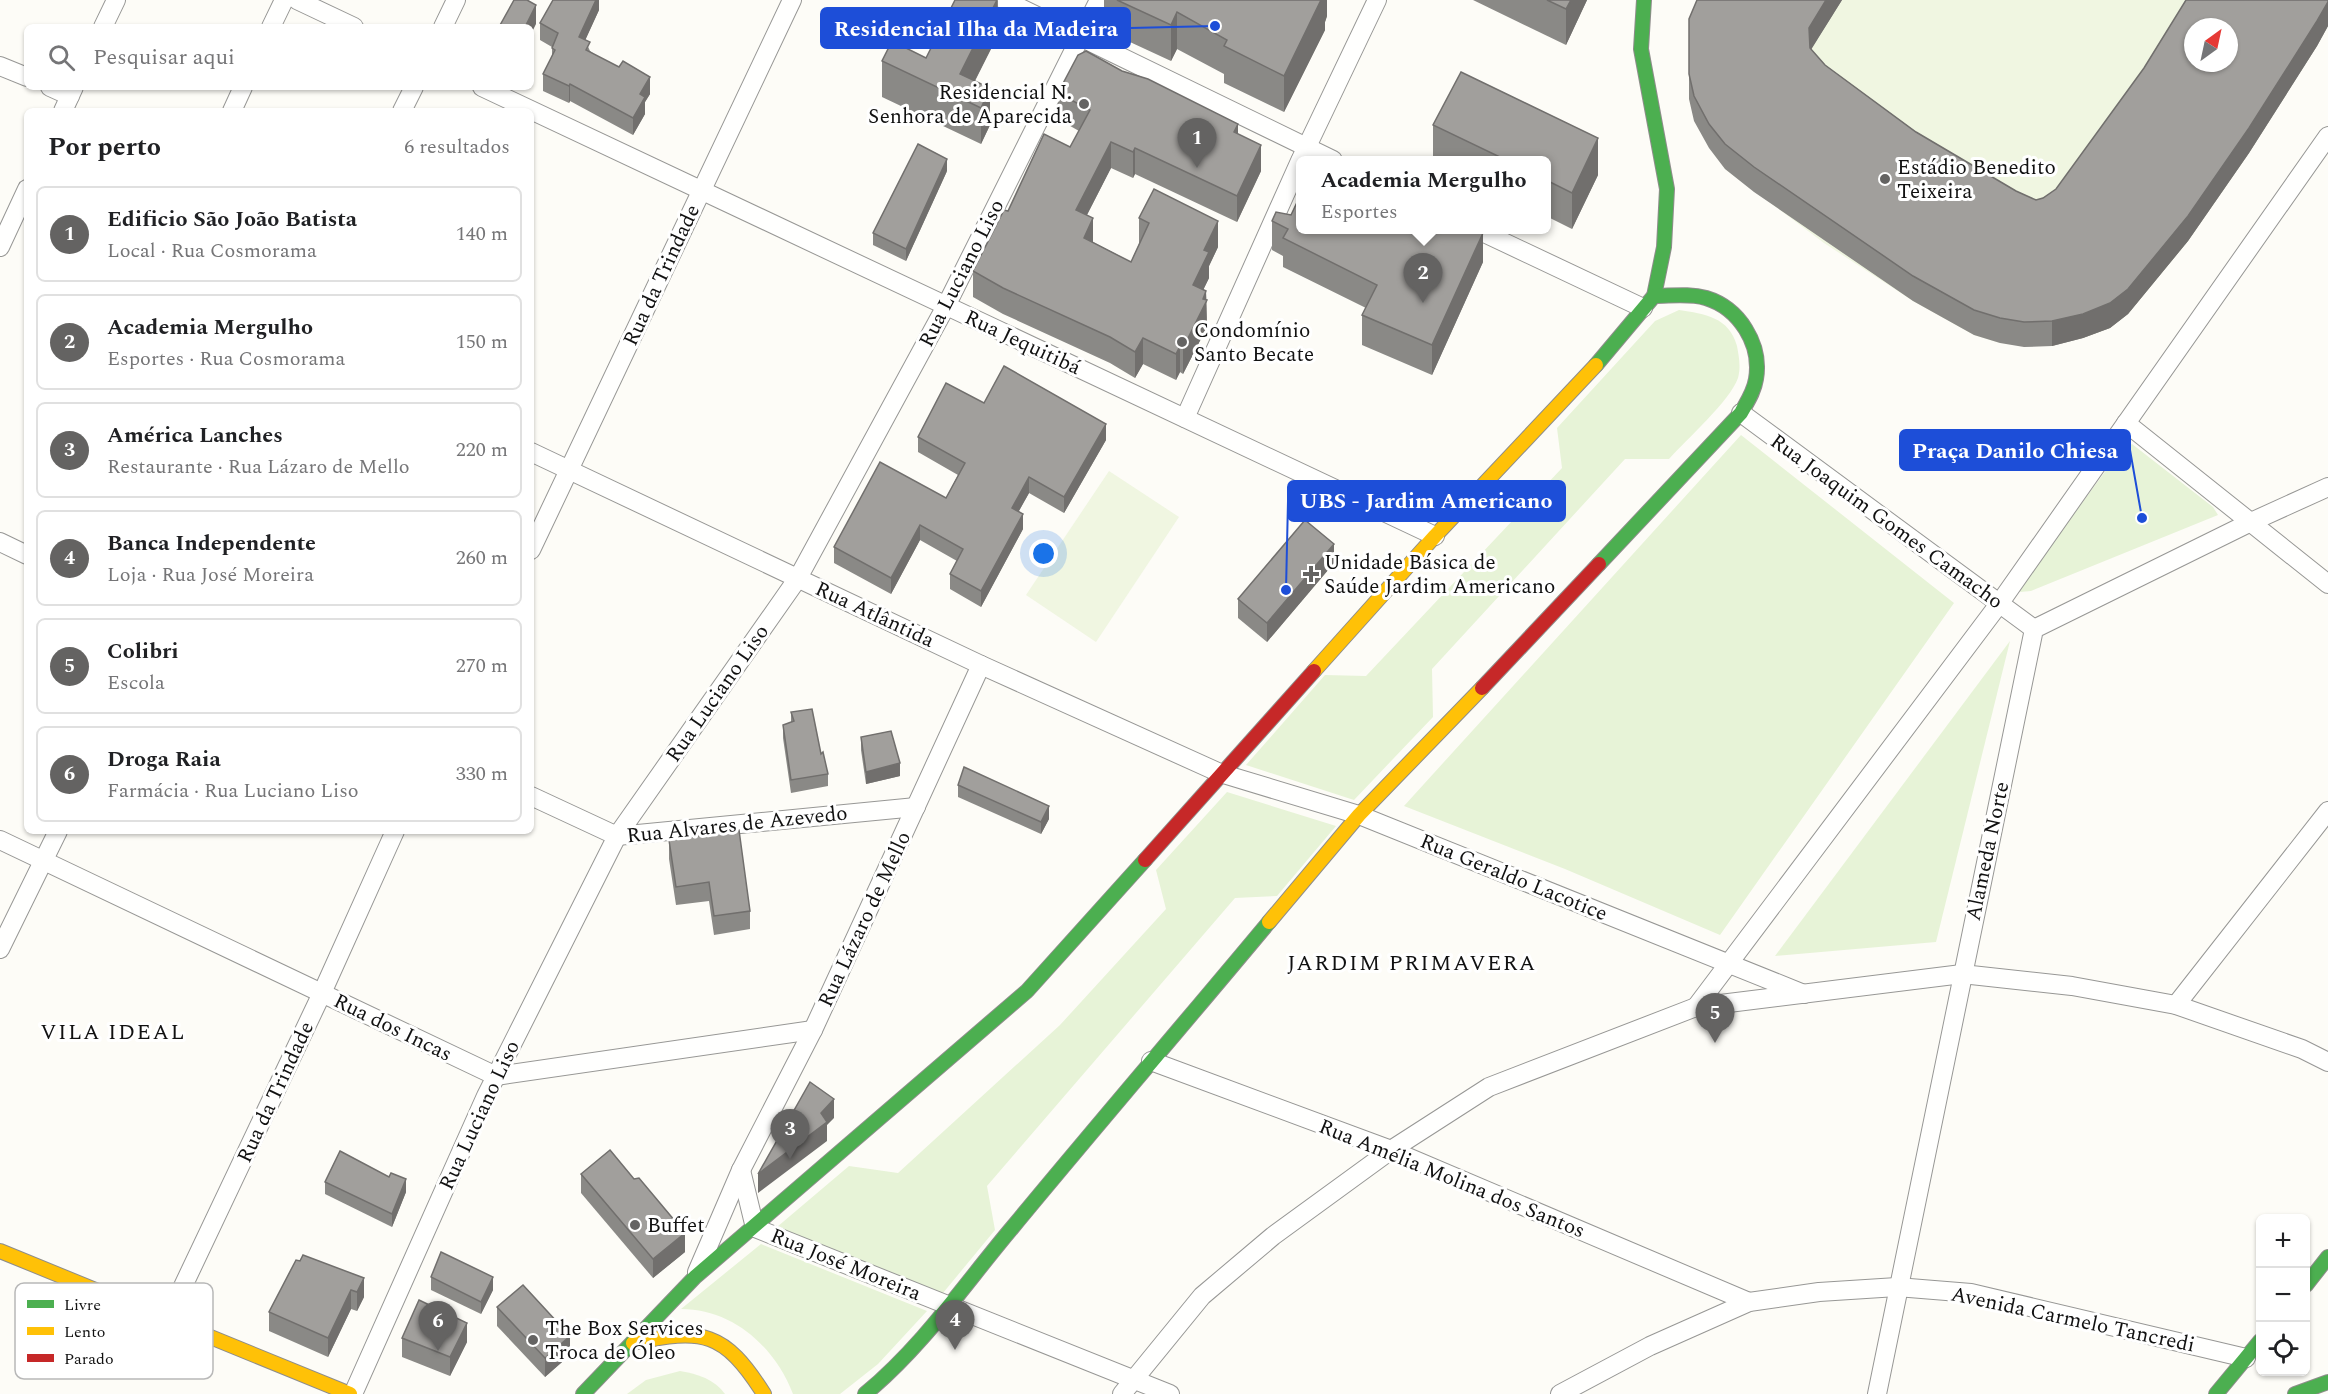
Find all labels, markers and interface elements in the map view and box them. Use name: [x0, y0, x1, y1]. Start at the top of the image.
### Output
callout: Residencial Ilha da Madeira: [821, 8, 1130, 48]
text: Residencial Ilha da Madeira: [834, 13, 1119, 46]
north arrow: [2184, 18, 2238, 72]
search box: [24, 24, 534, 90]
icon: search: [45, 41, 78, 74]
text: Pesquisar aqui: [93, 41, 235, 74]
place label: Residencial N. Senhora de Aparecida: [868, 77, 1073, 133]
marker: Residencial N. Senhora de Aparecida: [1077, 97, 1091, 111]
pin: 1: [1178, 118, 1216, 168]
text: Por perto: [48, 127, 161, 167]
text: 6 resultados: [404, 132, 510, 162]
place label: Estádio Benedito Teixeira: [1897, 152, 2056, 208]
popup: [1296, 156, 1551, 234]
text: Academia Mergulho: [1320, 164, 1527, 197]
marker: Estádio Benedito Teixeira: [1878, 172, 1892, 186]
street label: Rua Luciano Liso: [911, 194, 1013, 353]
text: Esportes: [1320, 197, 1398, 227]
street label: Rua da Trindade: [615, 199, 709, 352]
text: Edificio São João Batista: [107, 203, 357, 236]
text: 1: [64, 219, 75, 249]
text: 140 m: [456, 219, 508, 249]
text: Local · Rua Cosmorama: [107, 236, 317, 266]
pin: 2: [1404, 254, 1442, 303]
street label: Rua Jequitibá: [959, 302, 1087, 384]
text: Academia Mergulho: [107, 311, 313, 344]
place label: Condomínio Santo Becate: [1194, 315, 1314, 371]
text: 2: [64, 327, 75, 357]
text: 150 m: [456, 327, 508, 357]
marker: Condomínio Santo Becate: [1175, 335, 1189, 349]
text: Esportes · Rua Cosmorama: [107, 344, 345, 374]
text: América Lanches: [107, 419, 283, 452]
street label: Rua Joaquim Gomes Camacho: [1763, 426, 2010, 617]
callout: Praça Danilo Chiesa: [1900, 430, 2130, 470]
text: 3: [64, 435, 75, 465]
text: 220 m: [456, 435, 508, 465]
text: Praça Danilo Chiesa: [1912, 435, 2119, 468]
text: Restaurante · Rua Lázaro de Mello: [107, 452, 410, 482]
callout: UBS - Jardim Americano: [1288, 481, 1565, 521]
text: UBS - Jardim Americano: [1300, 485, 1552, 518]
text: Banca Independente: [107, 527, 316, 560]
your location: [1029, 539, 1058, 568]
text: 4: [64, 543, 75, 573]
text: 260 m: [456, 543, 508, 573]
place label: Unidade Básica de Saúde Jardim Americano: [1324, 547, 1555, 603]
text: Loja · Rua José Moreira: [107, 560, 314, 590]
marker: Unidade Básica de Saúde Jardim Americano: [1302, 565, 1320, 583]
street label: Rua Atlântida: [810, 573, 940, 657]
street label: Rua Luciano Liso: [658, 618, 777, 769]
text: Colibri: [107, 635, 179, 668]
text: 5: [64, 651, 75, 681]
text: 270 m: [456, 651, 508, 681]
text: Escola: [107, 668, 165, 698]
text: Droga Raia: [107, 743, 221, 776]
text: 6: [64, 759, 75, 789]
text: 330 m: [456, 759, 508, 789]
text: Farmácia · Rua Luciano Liso: [107, 776, 359, 806]
street label: Alameda Norte: [1958, 779, 2018, 924]
street label: Rua Alvares de Azevedo: [625, 797, 849, 853]
street label: Rua Lázaro de Mello: [810, 826, 920, 1013]
street label: Rua Geraldo Lacotice: [1415, 826, 1612, 930]
district label: JARDIM PRIMAVERA: [1287, 947, 1537, 980]
street label: Rua dos Incas: [328, 985, 457, 1070]
pin: 5: [1696, 994, 1734, 1043]
district label: VILA IDEAL: [40, 1016, 186, 1049]
street label: Rua da Trindade: [229, 1016, 323, 1169]
street label: Rua Luciano Liso: [431, 1035, 529, 1196]
pin: 3: [770, 1110, 810, 1159]
street label: Rua Amélia Molina dos Santos: [1314, 1111, 1590, 1247]
place label: Buffet: [647, 1210, 705, 1242]
map controls: [2256, 1214, 2310, 1376]
button: +: [2256, 1214, 2310, 1268]
marker: Buffet: [628, 1218, 642, 1232]
street label: Rua José Moreira: [765, 1220, 927, 1310]
button: −: [2256, 1268, 2310, 1322]
street label: Avenida Carmelo Tancredi: [1948, 1278, 2198, 1361]
legend: [15, 1283, 213, 1379]
text: Livre: [64, 1293, 101, 1317]
pin: 4: [936, 1300, 974, 1350]
pin: 6: [418, 1302, 458, 1351]
place label: The Box Services Troca de Óleo: [545, 1313, 704, 1369]
text: Lento: [64, 1320, 105, 1344]
button: locate: [2256, 1322, 2310, 1376]
marker: The Box Services Troca de Óleo: [526, 1333, 540, 1347]
text: Parado: [64, 1347, 114, 1371]

